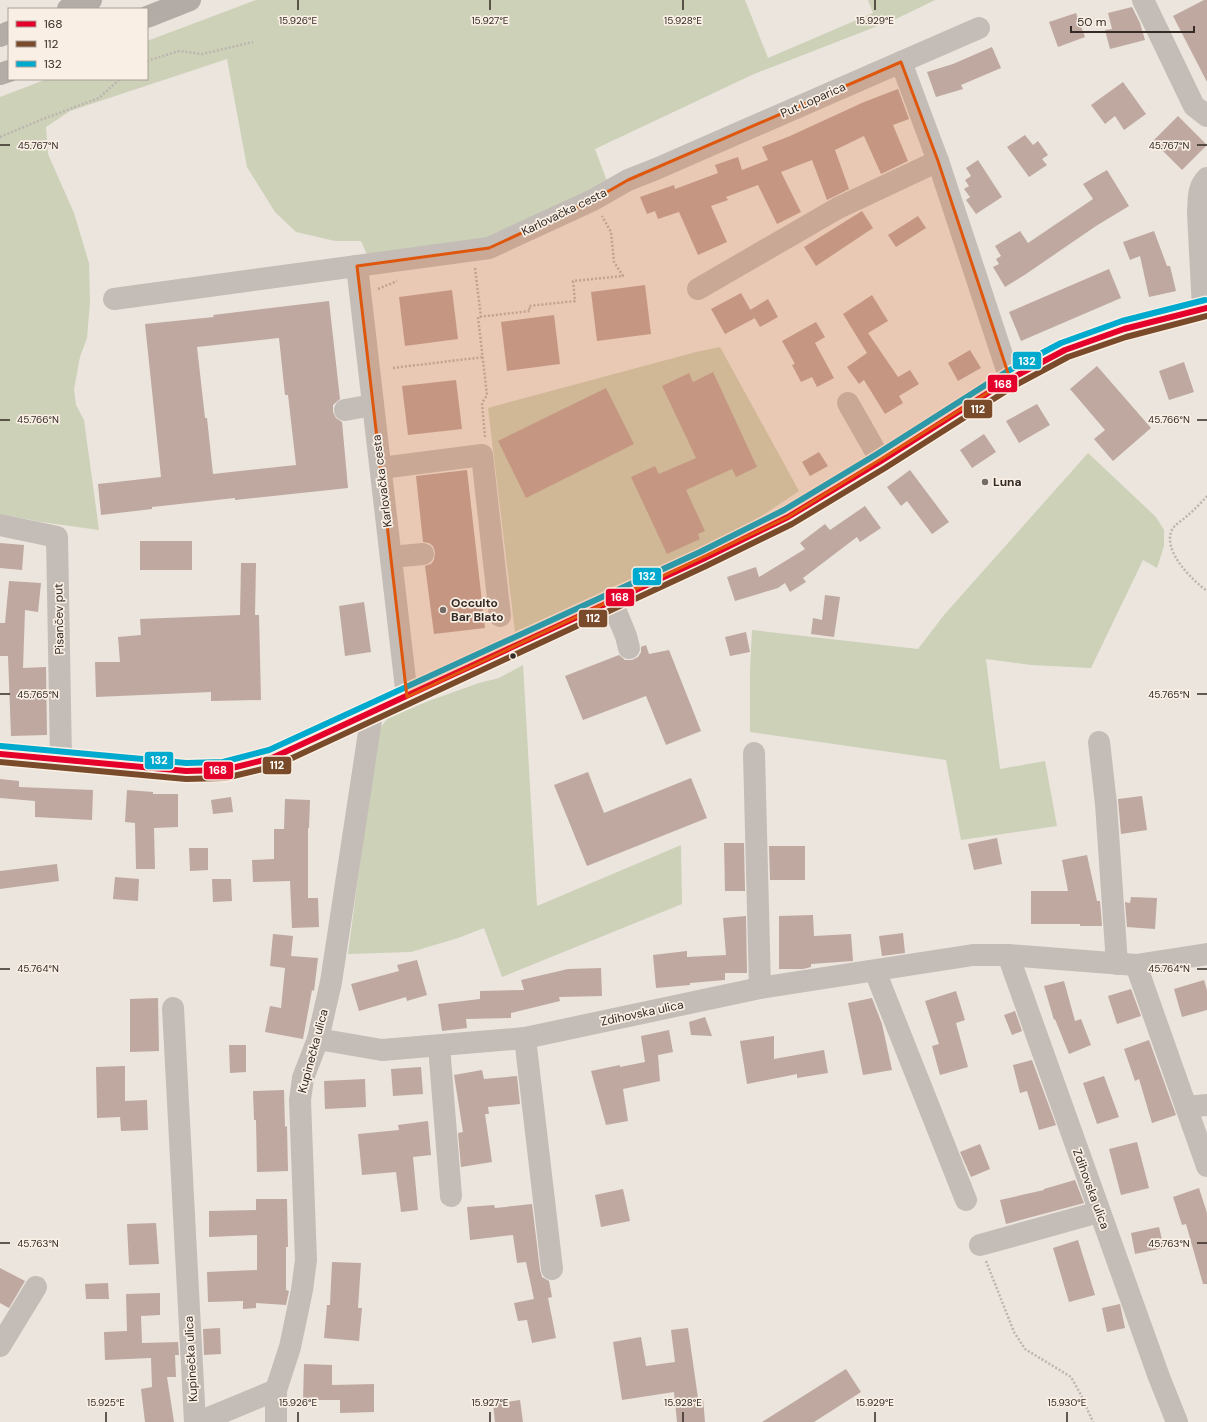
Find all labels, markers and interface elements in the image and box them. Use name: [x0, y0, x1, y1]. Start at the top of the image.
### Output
legend: [8, 8, 148, 80]
scale bar: [1071, 8, 1194, 34]
text: 15.926°E: [279, 14, 317, 27]
text: 15.927°E: [471, 14, 509, 27]
text: 15.928°E: [664, 14, 702, 27]
text: 15.929°E: [856, 14, 894, 27]
text: 50 m: [1077, 14, 1106, 30]
text: 168: [44, 16, 63, 32]
text: 112: [44, 36, 58, 52]
text: 132: [44, 56, 62, 72]
street label: Put Loparica: [778, 79, 848, 121]
text: 45.767°N: [18, 139, 58, 152]
text: 45.767°N: [1149, 139, 1189, 152]
street label: Karlovačka cesta: [519, 184, 609, 240]
line badge: 132: [1012, 351, 1042, 370]
text: 132: [1019, 354, 1035, 368]
line badge: 168: [987, 374, 1018, 393]
text: 168: [994, 377, 1012, 391]
line badge: 112: [963, 399, 993, 419]
text: 112: [971, 402, 985, 416]
text: 45.766°N: [17, 413, 59, 426]
text: 45.766°N: [1148, 413, 1190, 426]
street label: Karlovačka cesta: [368, 434, 396, 528]
place label: Luna: [993, 474, 1022, 490]
marker: Luna: [980, 477, 990, 487]
line badge: 132: [632, 567, 662, 586]
text: 132: [639, 569, 655, 583]
street label: Pisančev put: [50, 583, 68, 655]
line badge: 168: [605, 588, 635, 607]
text: 168: [611, 590, 629, 604]
place label: Occulto Bar Blato: [451, 595, 504, 625]
marker: Occulto Bar Blato: [438, 605, 448, 615]
line badge: 112: [578, 609, 608, 628]
text: 112: [586, 611, 600, 625]
unlabelled marker: [508, 651, 518, 661]
text: 45.765°N: [17, 688, 59, 701]
text: 45.765°N: [1148, 688, 1190, 701]
line badge: 132: [144, 751, 174, 770]
text: 132: [151, 753, 167, 767]
line badge: 112: [262, 756, 292, 775]
text: 112: [270, 758, 284, 772]
line badge: 168: [203, 761, 234, 780]
text: 168: [209, 763, 227, 777]
text: 45.764°N: [17, 962, 59, 975]
text: 45.764°N: [1148, 962, 1190, 975]
street label: Zdihovska ulica: [599, 996, 685, 1030]
street label: Kupinečka ulica: [294, 1007, 332, 1095]
street label: Zdihovska ulica: [1069, 1147, 1113, 1231]
text: 45.763°N: [17, 1237, 59, 1250]
text: 45.763°N: [1148, 1237, 1190, 1250]
street label: Kupinečka ulica: [181, 1316, 201, 1402]
text: 15.925°E: [87, 1396, 125, 1409]
text: 15.926°E: [279, 1396, 317, 1409]
text: 15.927°E: [471, 1396, 509, 1409]
text: 15.928°E: [664, 1396, 702, 1409]
text: 15.929°E: [856, 1396, 894, 1409]
text: 15.930°E: [1048, 1396, 1087, 1409]

